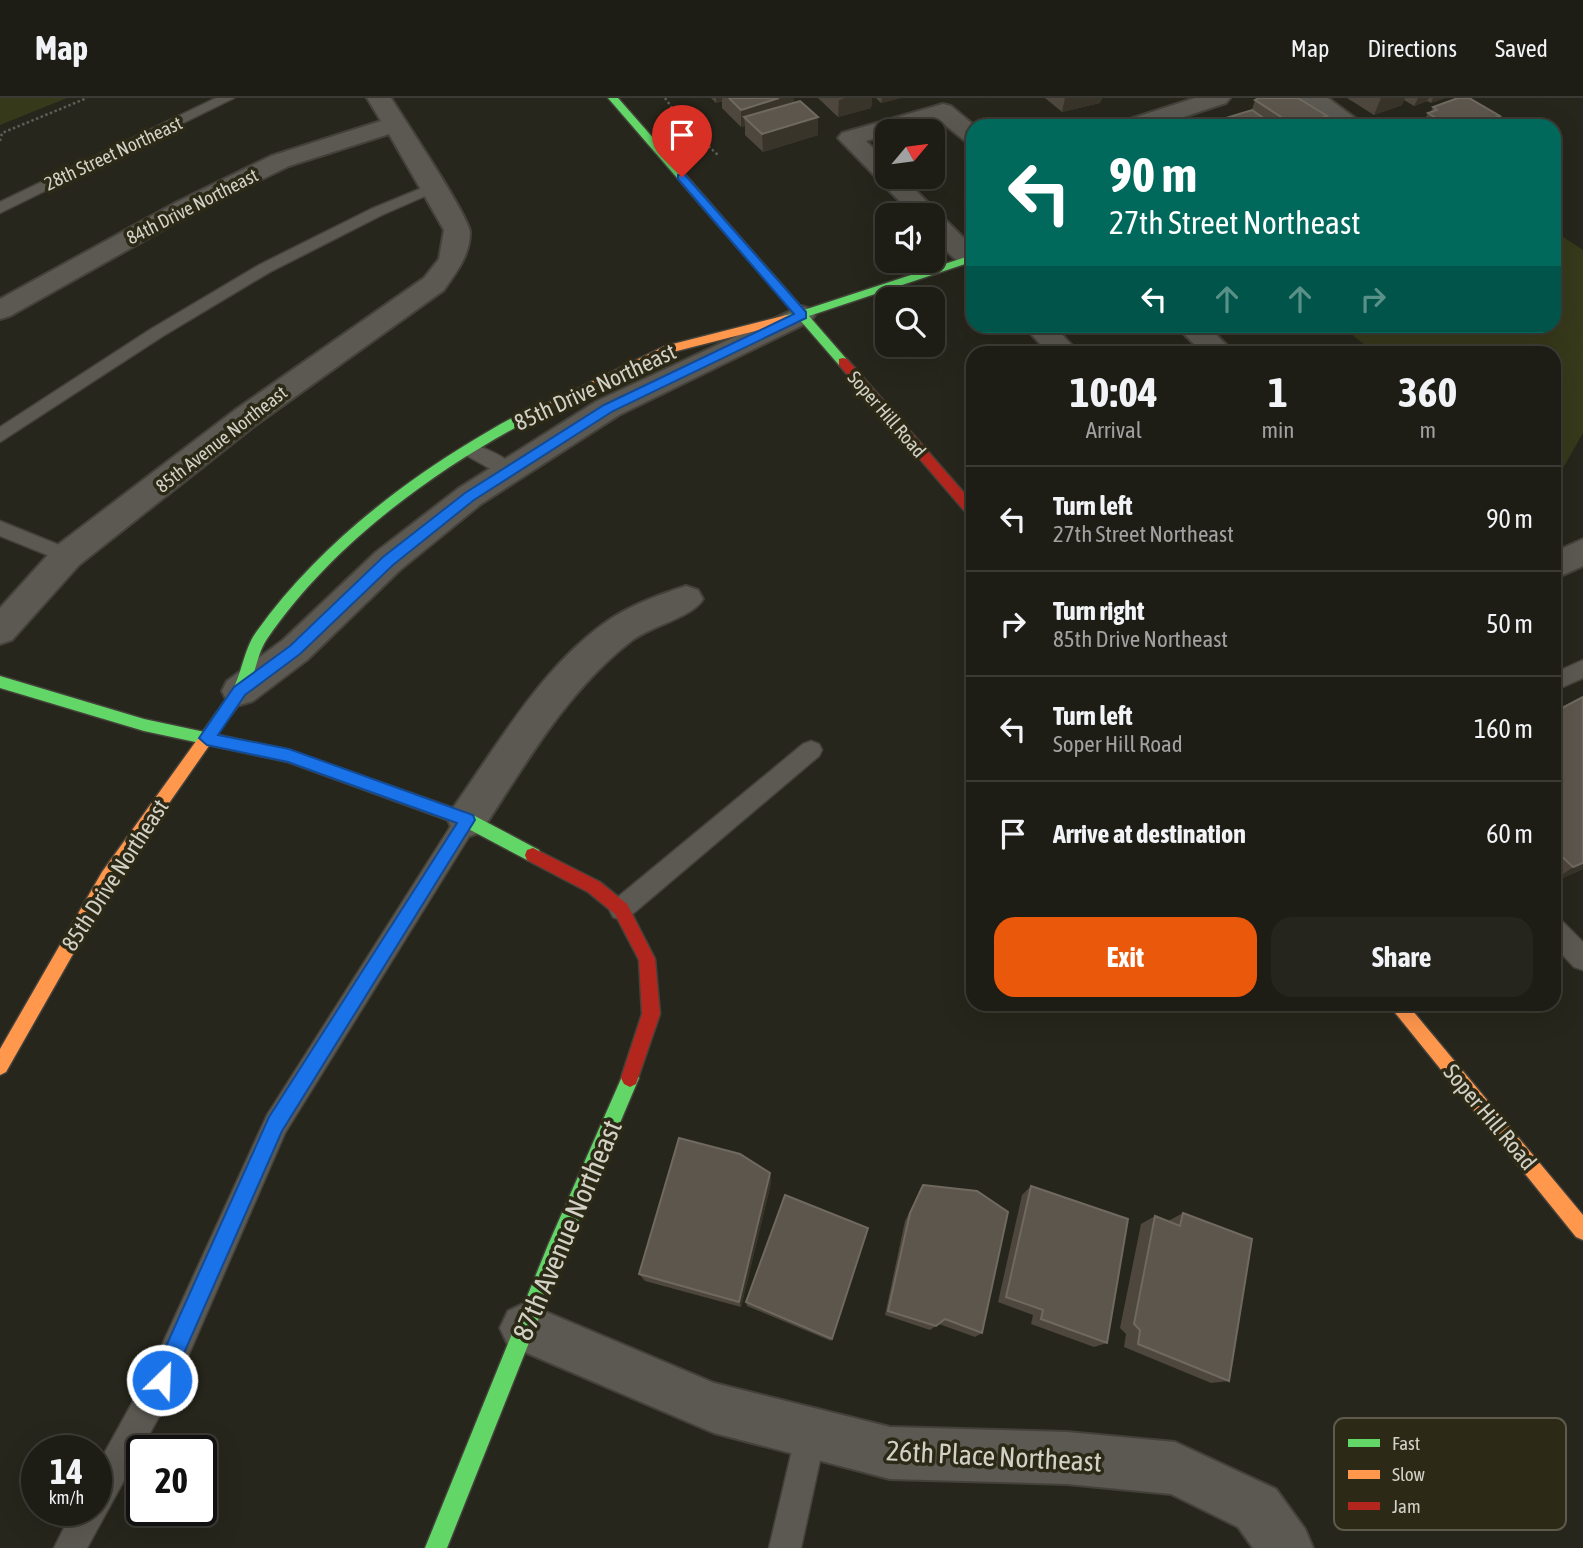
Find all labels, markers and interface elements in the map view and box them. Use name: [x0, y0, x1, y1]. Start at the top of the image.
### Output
text: Map: [35, 29, 88, 67]
text: Map: [1291, 35, 1329, 62]
text: Directions: [1367, 35, 1457, 62]
text: Saved: [1495, 35, 1548, 62]
pin: [652, 105, 712, 177]
street label: 28th Street Northeast: [41, 111, 185, 195]
icon: arrive: [663, 116, 701, 154]
north arrow: [875, 119, 945, 189]
map controls: [875, 119, 945, 357]
text: 90 m: [1109, 146, 1197, 202]
icon: left: [994, 147, 1085, 238]
street label: 84th Drive Northeast: [123, 163, 261, 249]
button: sound: [875, 203, 945, 273]
text: 27th Street Northeast: [1109, 204, 1361, 241]
icon: left: [1135, 280, 1173, 318]
icon: ahead: [1208, 280, 1246, 318]
icon: ahead: [1281, 280, 1319, 318]
icon: right: [1354, 280, 1392, 318]
button: search: [875, 287, 945, 357]
street label: 85th Drive Northeast: [510, 338, 680, 436]
street label: Soper Hill Road: [844, 366, 930, 462]
text: 10:04: [1070, 368, 1158, 416]
text: 1: [1268, 368, 1288, 416]
text: 360: [1398, 368, 1457, 416]
street label: 85th Avenue Northeast: [151, 381, 291, 497]
text: Arrival: [1086, 417, 1142, 443]
text: min: [1261, 417, 1294, 443]
text: m: [1419, 417, 1436, 443]
text: Turn left: [1053, 491, 1133, 521]
icon: left: [994, 500, 1032, 538]
text: 90 m: [1486, 504, 1533, 534]
text: 27th Street Northeast: [1053, 521, 1234, 547]
text: Turn right: [1053, 596, 1144, 626]
icon: right: [994, 605, 1032, 643]
text: 50 m: [1486, 609, 1533, 639]
text: 85th Drive Northeast: [1053, 626, 1228, 652]
text: Turn left: [1053, 701, 1133, 731]
icon: left: [994, 710, 1032, 748]
text: 160 m: [1474, 714, 1533, 744]
text: Soper Hill Road: [1053, 731, 1183, 757]
street label: 85th Drive Northeast: [56, 795, 174, 955]
icon: arrive: [994, 815, 1032, 853]
text: Arrive at destination: [1053, 819, 1246, 849]
text: 60 m: [1486, 819, 1533, 849]
button: Exit: [994, 917, 1257, 997]
button: Share: [1271, 917, 1533, 997]
street label: Soper Hill Road: [1438, 1059, 1542, 1175]
street label: 87th Avenue Northeast: [506, 1115, 628, 1345]
position arrow: [125, 1343, 199, 1417]
legend: [1334, 1418, 1566, 1530]
text: Fast: [1392, 1432, 1420, 1454]
street label: 26th Place Northeast: [885, 1434, 1103, 1478]
speed limit sign: 20: [126, 1435, 217, 1526]
text: 14: [50, 1451, 83, 1491]
text: Slow: [1392, 1463, 1426, 1485]
text: km/h: [49, 1487, 84, 1508]
text: Jam: [1392, 1495, 1421, 1517]

